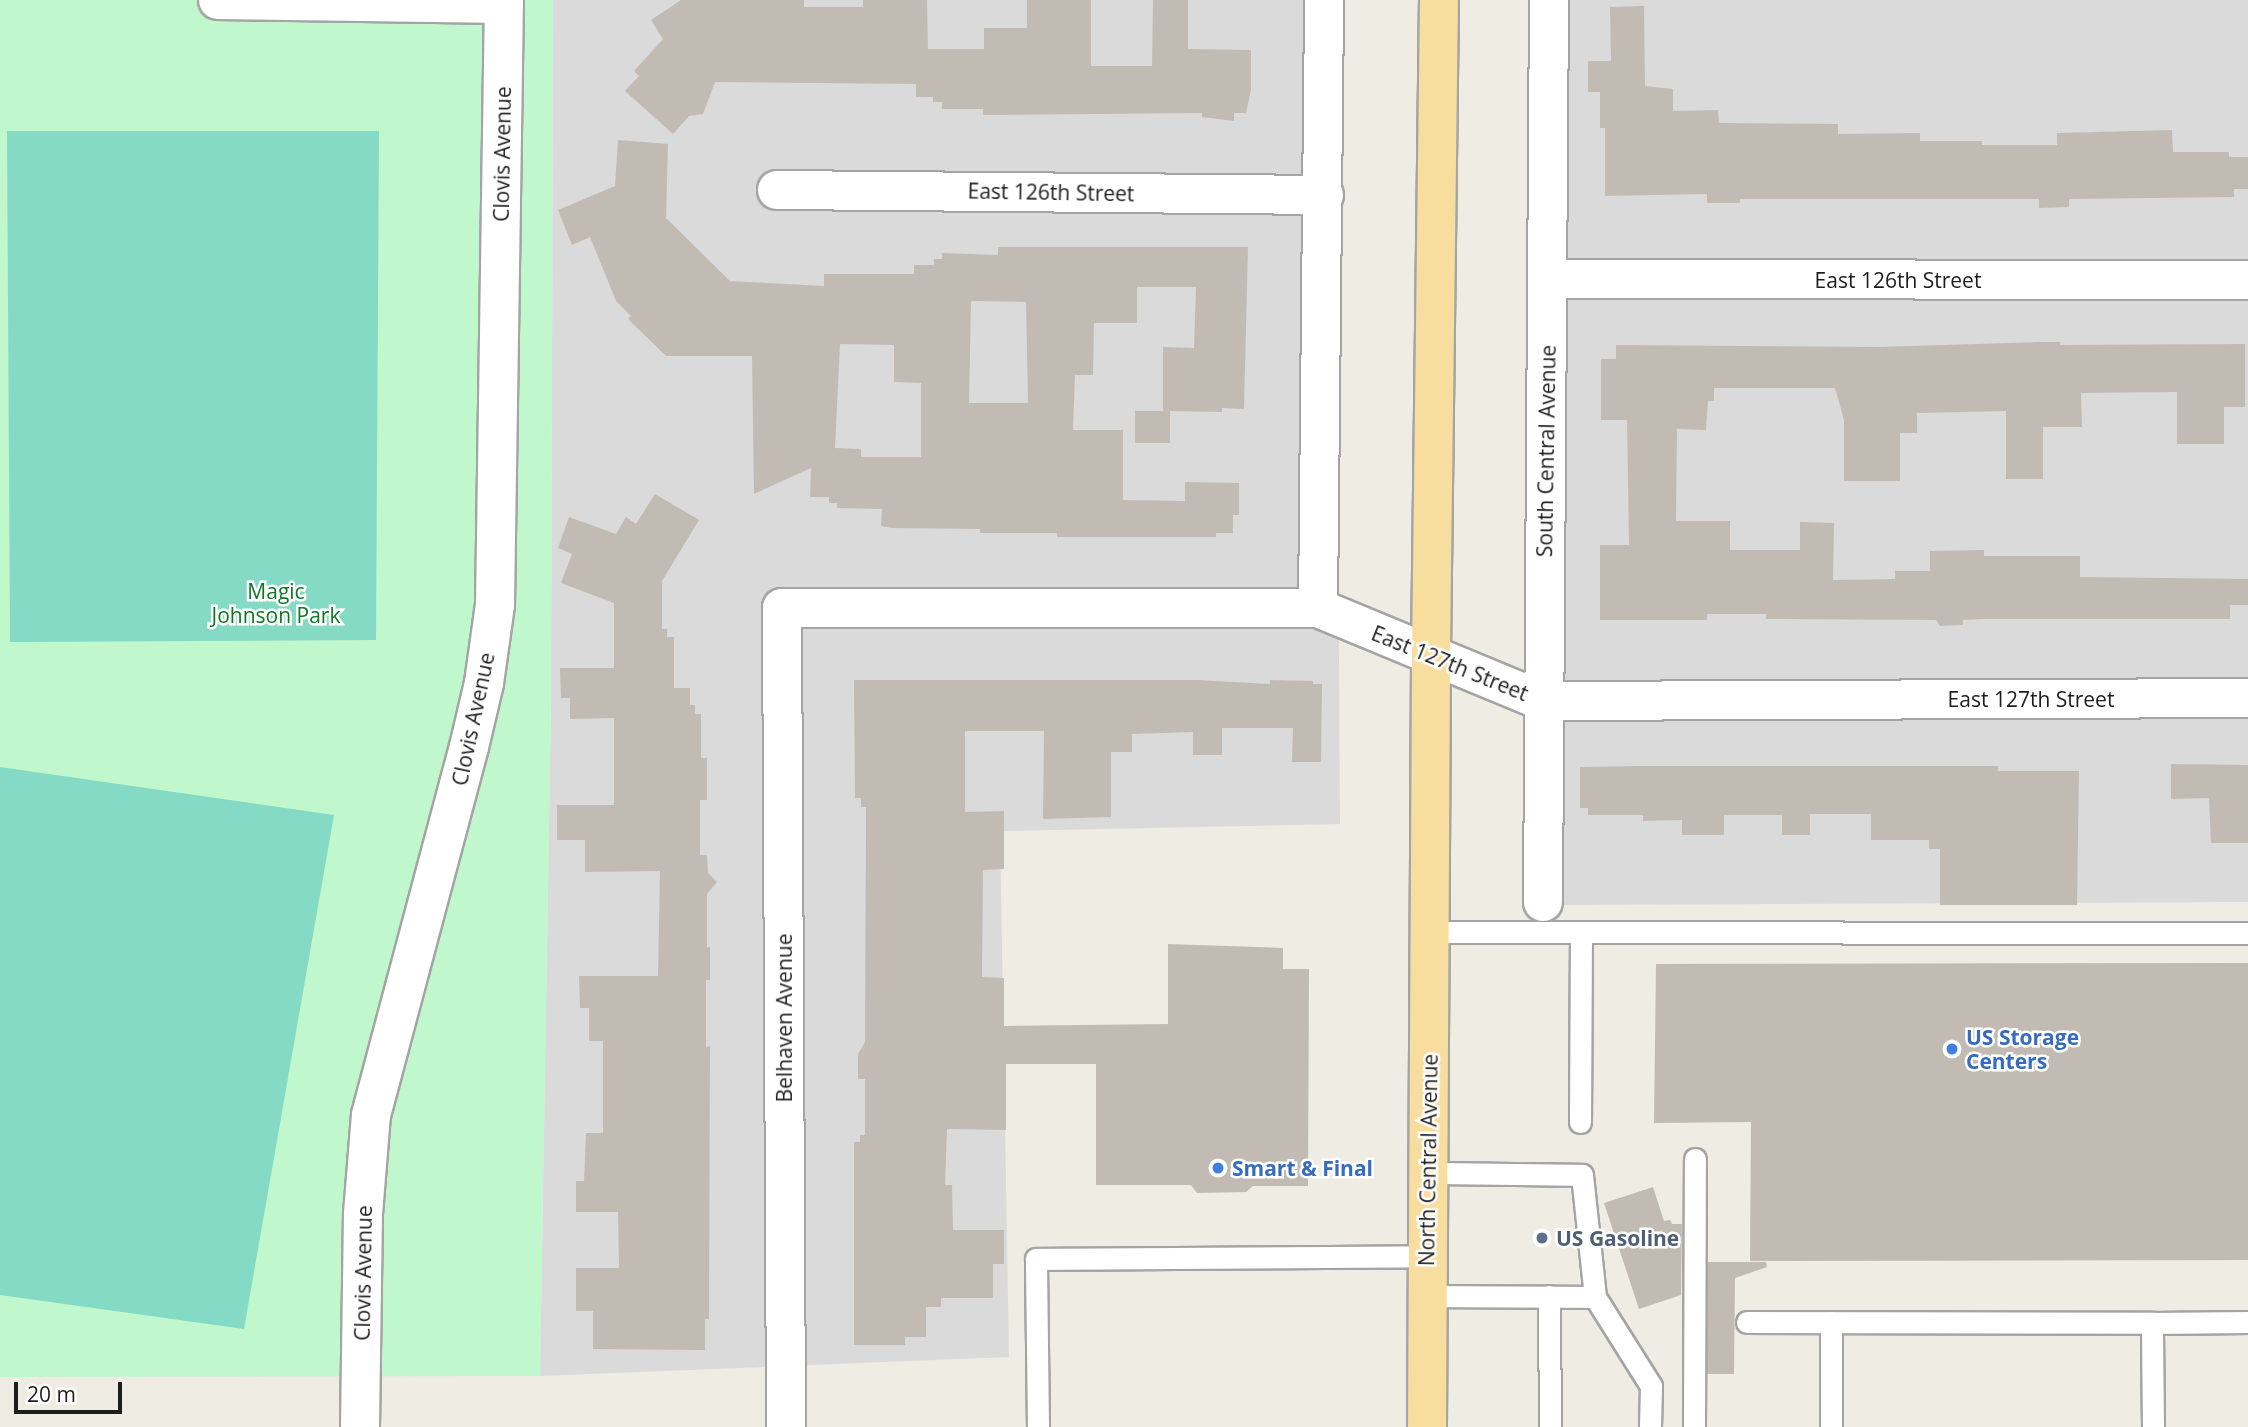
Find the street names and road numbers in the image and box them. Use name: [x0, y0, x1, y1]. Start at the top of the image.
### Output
street label: Clovis Avenue: [488, 86, 516, 222]
street label: East 126th Street: [967, 178, 1135, 206]
street label: East 126th Street: [1815, 267, 1981, 293]
street label: South Central Avenue: [1532, 345, 1560, 557]
street label: East 127th Street: [1368, 620, 1532, 706]
street label: Clovis Avenue: [447, 650, 499, 788]
street label: East 127th Street: [1948, 686, 2114, 712]
street label: Belhaven Avenue: [771, 934, 797, 1102]
street label: North Central Avenue: [1414, 1054, 1442, 1266]
street label: Clovis Avenue: [349, 1205, 377, 1341]

